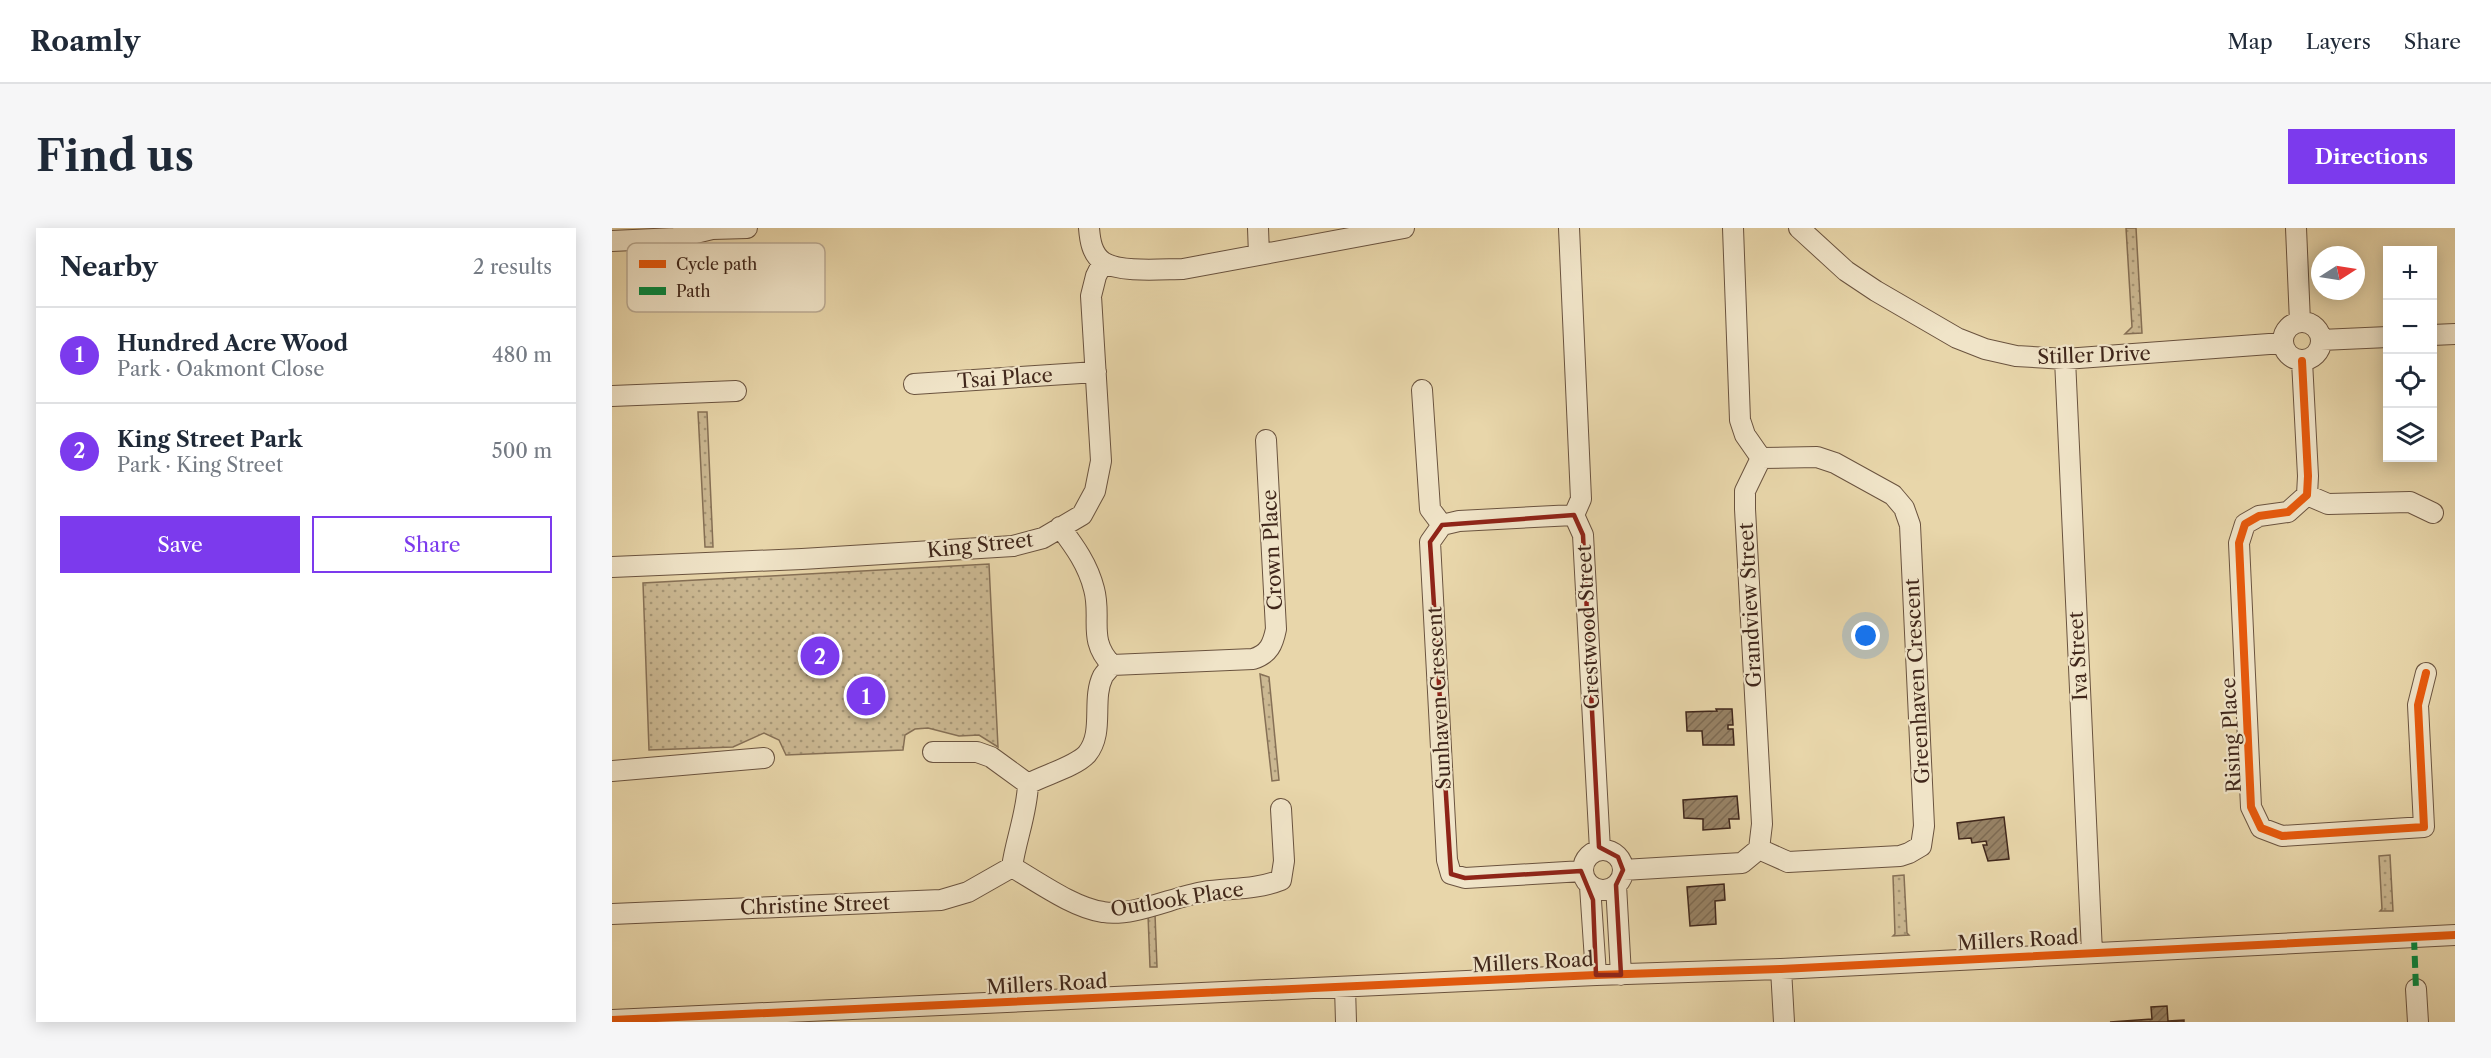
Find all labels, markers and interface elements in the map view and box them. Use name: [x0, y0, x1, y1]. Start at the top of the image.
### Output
text: Roamly: [30, 24, 140, 58]
text: Map: [2228, 29, 2273, 54]
text: Layers: [2306, 29, 2371, 54]
text: Share: [2404, 29, 2461, 54]
button: Directions: [2288, 129, 2455, 184]
text: Find us: [36, 130, 194, 182]
legend: [627, 243, 825, 312]
north arrow: [2311, 246, 2365, 300]
map controls: [2383, 246, 2437, 462]
button: +: [2383, 246, 2437, 300]
text: Nearby: [60, 251, 158, 283]
text: Cycle path: [676, 254, 757, 274]
text: 2 results: [473, 255, 552, 279]
text: Path: [676, 281, 710, 301]
button: −: [2383, 300, 2437, 354]
text: Hundred Acre Wood: [117, 330, 348, 357]
street label: Stiller Drive: [2037, 341, 2151, 369]
text: 1: [75, 343, 84, 367]
text: 480 m: [492, 343, 552, 367]
button: locate: [2383, 354, 2437, 408]
text: Park · Oakmont Close: [117, 357, 324, 381]
street label: Tsai Place: [956, 363, 1054, 393]
button: layers: [2383, 408, 2437, 462]
text: King Street Park: [117, 426, 302, 453]
text: 2: [74, 439, 85, 463]
text: 500 m: [492, 439, 552, 463]
text: Park · King Street: [117, 453, 283, 477]
street label: Crown Place: [1257, 489, 1287, 611]
button: Save: [60, 516, 300, 573]
button: Share: [312, 516, 552, 573]
street label: Grandview Street: [1734, 522, 1766, 688]
street label: King Street: [926, 527, 1034, 563]
street label: Crestwood Street: [1572, 544, 1604, 710]
street label: Greenhaven Crescent: [1900, 578, 1934, 784]
street label: Sunhaven Crescent: [1422, 606, 1456, 790]
street label: Iva Street: [2064, 611, 2092, 701]
your location: [1851, 621, 1880, 650]
pin: 2: [800, 634, 840, 678]
pin: 1: [846, 674, 886, 718]
street label: Rising Place: [2216, 677, 2246, 793]
street label: Outlook Place: [1109, 877, 1245, 921]
street label: Christine Street: [740, 890, 890, 920]
street label: Millers Road: [1957, 925, 2079, 955]
street label: Millers Road: [1472, 947, 1594, 977]
street label: Millers Road: [986, 969, 1108, 999]

